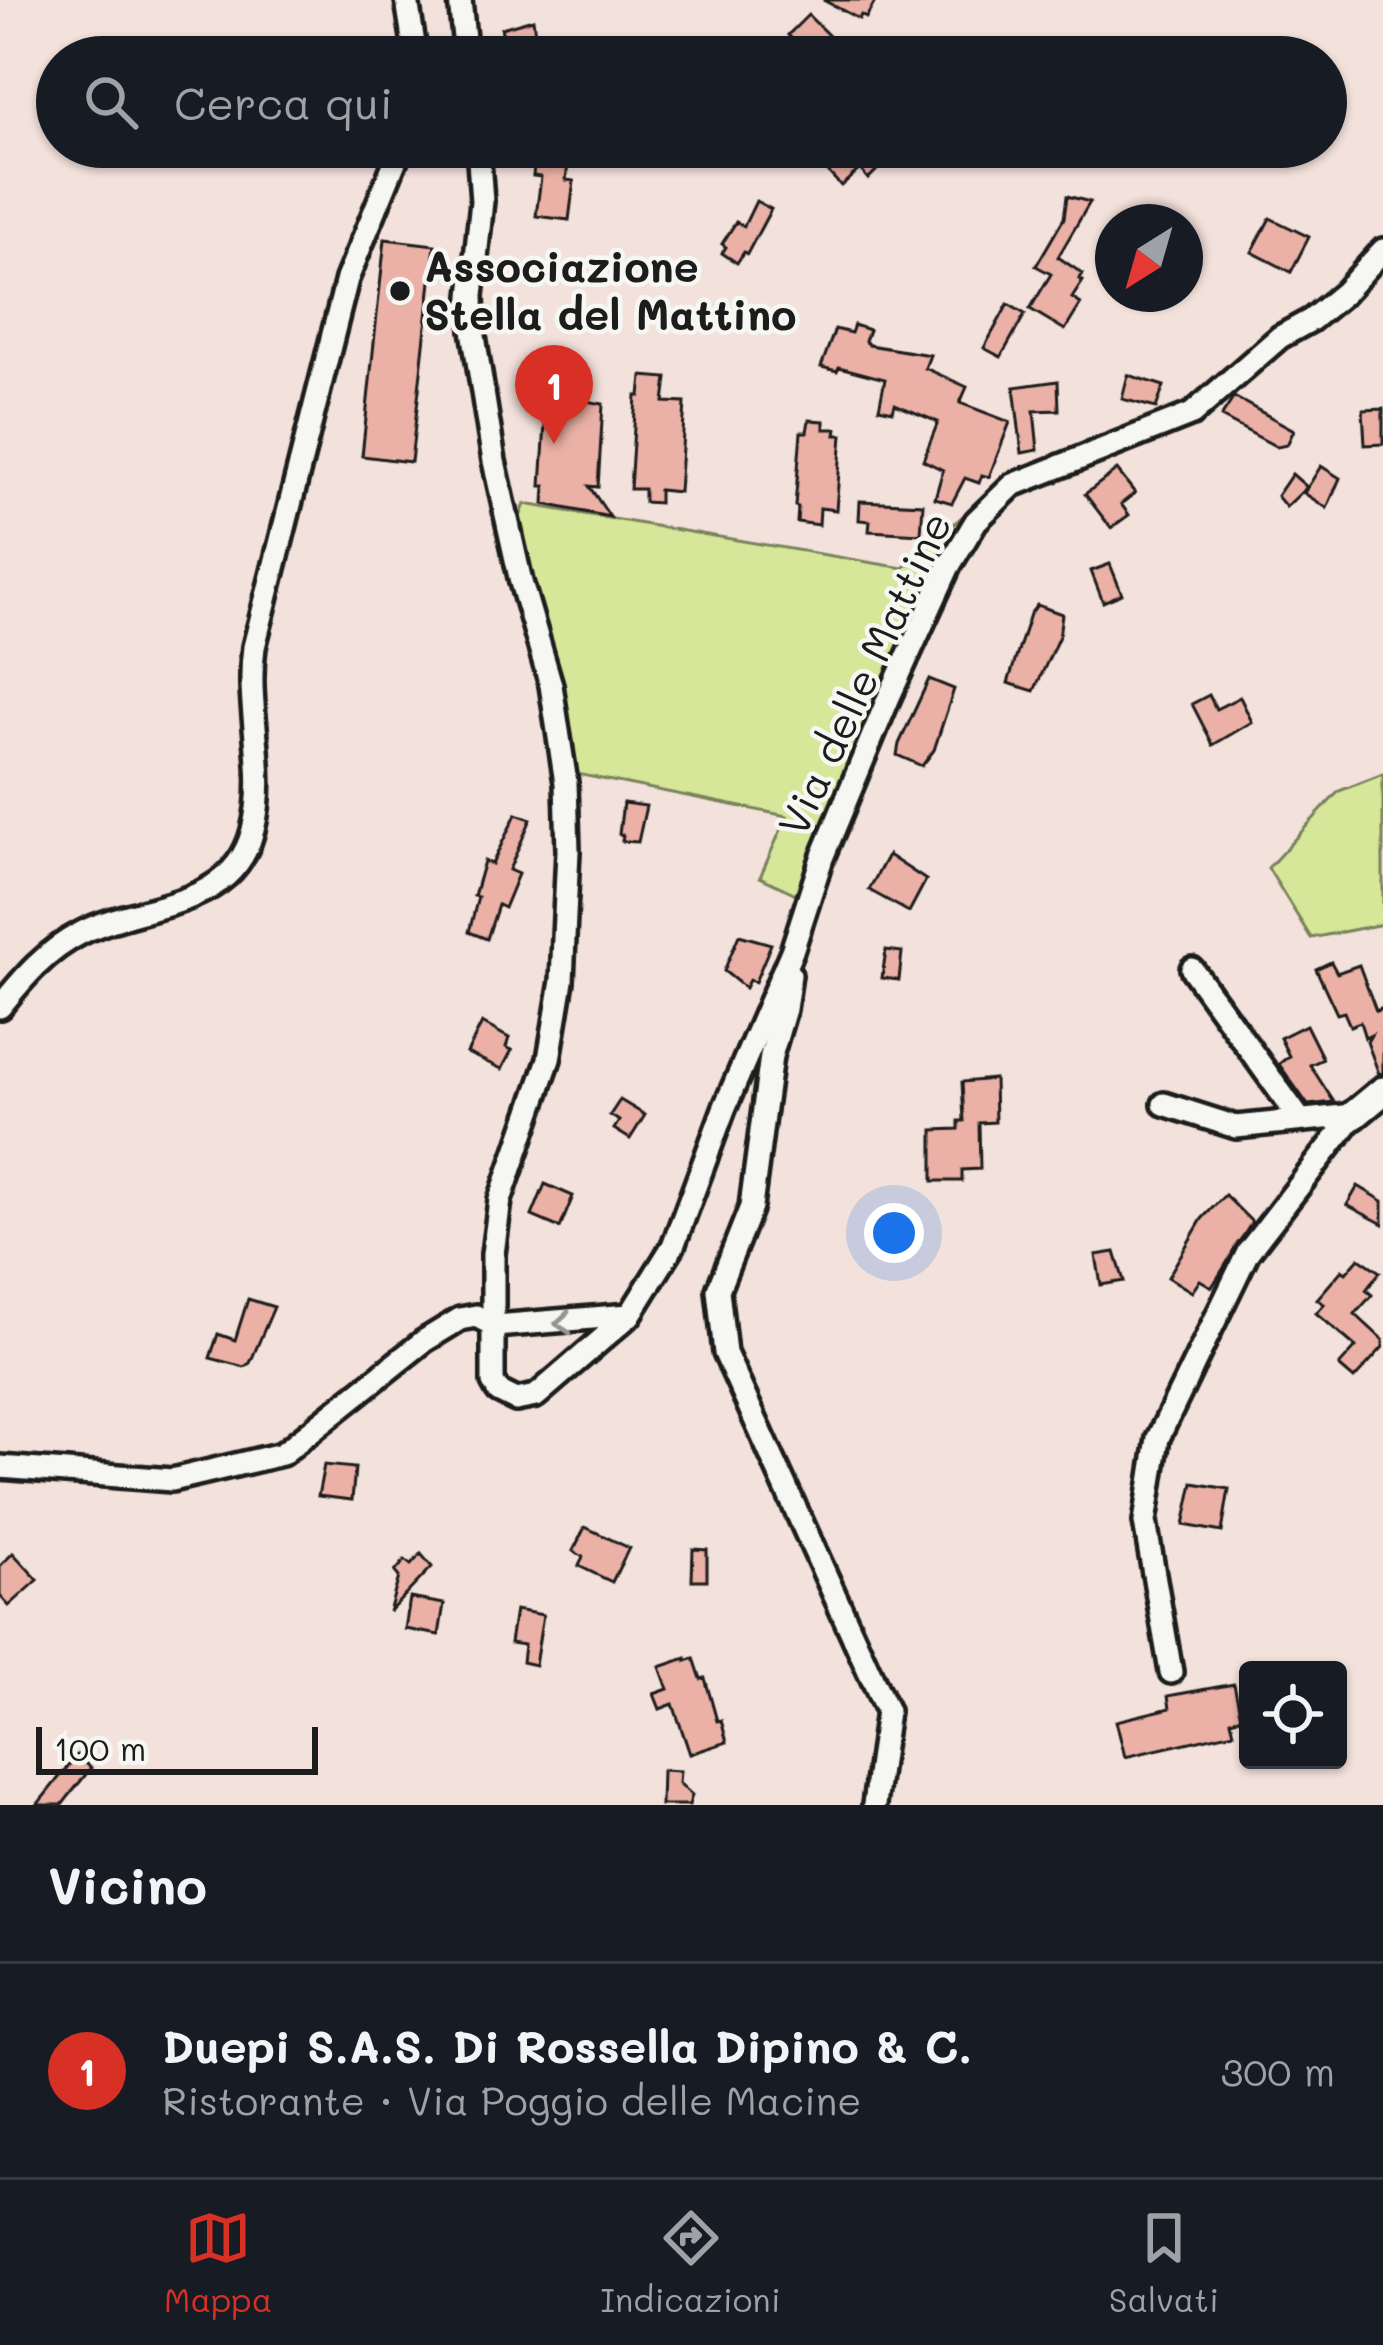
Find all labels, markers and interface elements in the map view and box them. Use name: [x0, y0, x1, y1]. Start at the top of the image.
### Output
search box: [36, 36, 1347, 168]
icon: search: [78, 69, 144, 135]
text: Cerca qui: [174, 73, 393, 131]
north arrow: [1095, 204, 1203, 312]
place label: Associazione Stella del Mattino: [424, 238, 797, 341]
marker: Associazione Stella del Mattino: [387, 278, 413, 304]
pin: 1: [515, 345, 593, 444]
street label: Via delle Mattine: [764, 503, 963, 844]
your location: [864, 1203, 924, 1263]
one-way arrow: [553, 1309, 572, 1335]
map controls: [1239, 1661, 1347, 1769]
button: locate: [1239, 1661, 1347, 1769]
scale bar: [36, 1721, 318, 1774]
text: 100 m: [54, 1726, 146, 1769]
text: Vicino: [48, 1850, 207, 1917]
text: Duepi S.A.S. Di Rossella Dipino & C.: [162, 2016, 972, 2074]
text: 1: [78, 2045, 96, 2096]
text: 300 m: [1220, 2045, 1335, 2096]
text: Ristorante · Via Poggio delle Macine: [162, 2074, 862, 2125]
tab: Mappa: [164, 2205, 272, 2320]
tab: Indicazioni: [600, 2205, 781, 2320]
tab: Salvati: [1109, 2205, 1219, 2320]

